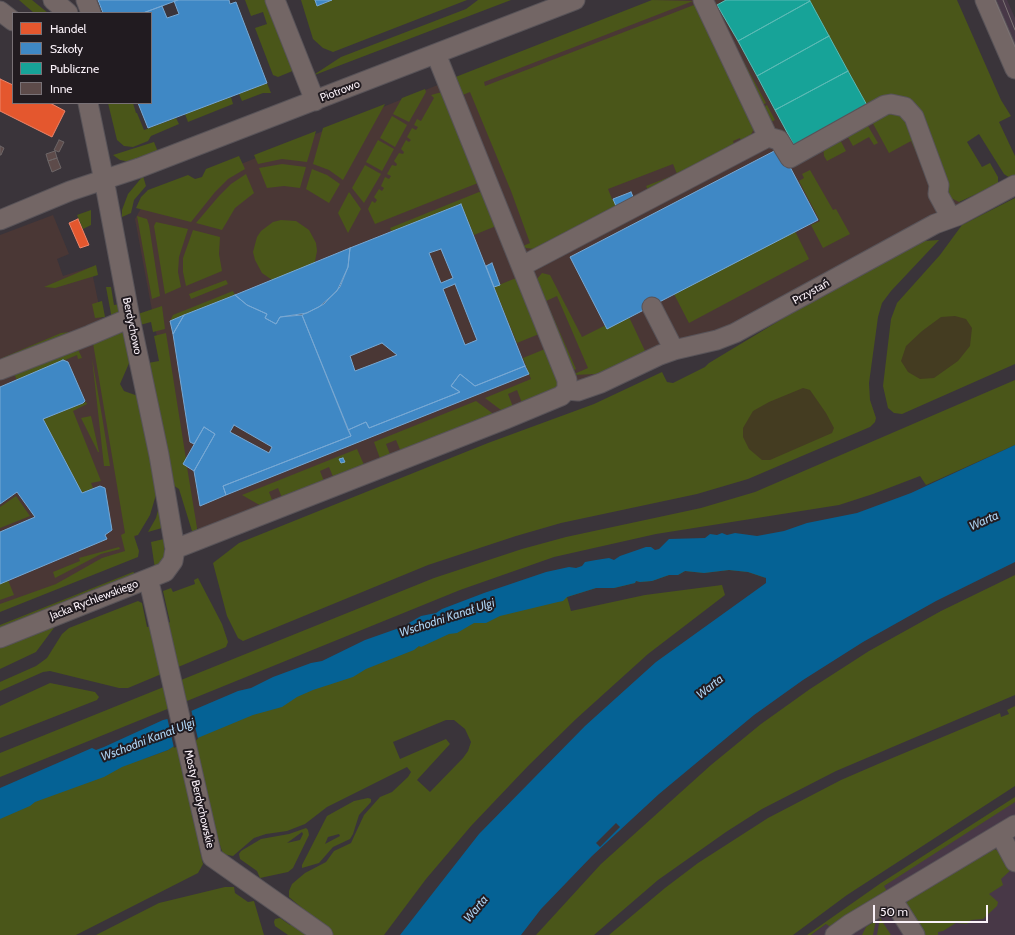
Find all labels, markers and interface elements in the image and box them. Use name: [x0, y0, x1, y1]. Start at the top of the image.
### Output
legend: [12, 12, 152, 104]
text: Handel: [50, 21, 86, 36]
text: Szkoły: [50, 41, 83, 56]
text: Publiczne: [50, 61, 99, 76]
street label: Piotrowo: [318, 77, 362, 105]
text: Inne: [50, 81, 73, 96]
street label: Przystań: [790, 277, 832, 307]
street label: Berdychowo: [120, 296, 144, 356]
water label: Warta: [967, 508, 1001, 534]
street label: Jacka Rychlewskiego: [48, 577, 140, 623]
water label: Wschodni Kanał Ulgi: [397, 596, 497, 640]
water label: Warta: [694, 672, 726, 702]
water label: Wschodni Kanał Ulgi: [99, 715, 197, 765]
street label: Mosty Berdychowskie: [181, 749, 217, 849]
water label: Warta: [461, 893, 491, 925]
scale bar: [875, 897, 990, 923]
text: 50 m: [880, 904, 908, 919]

